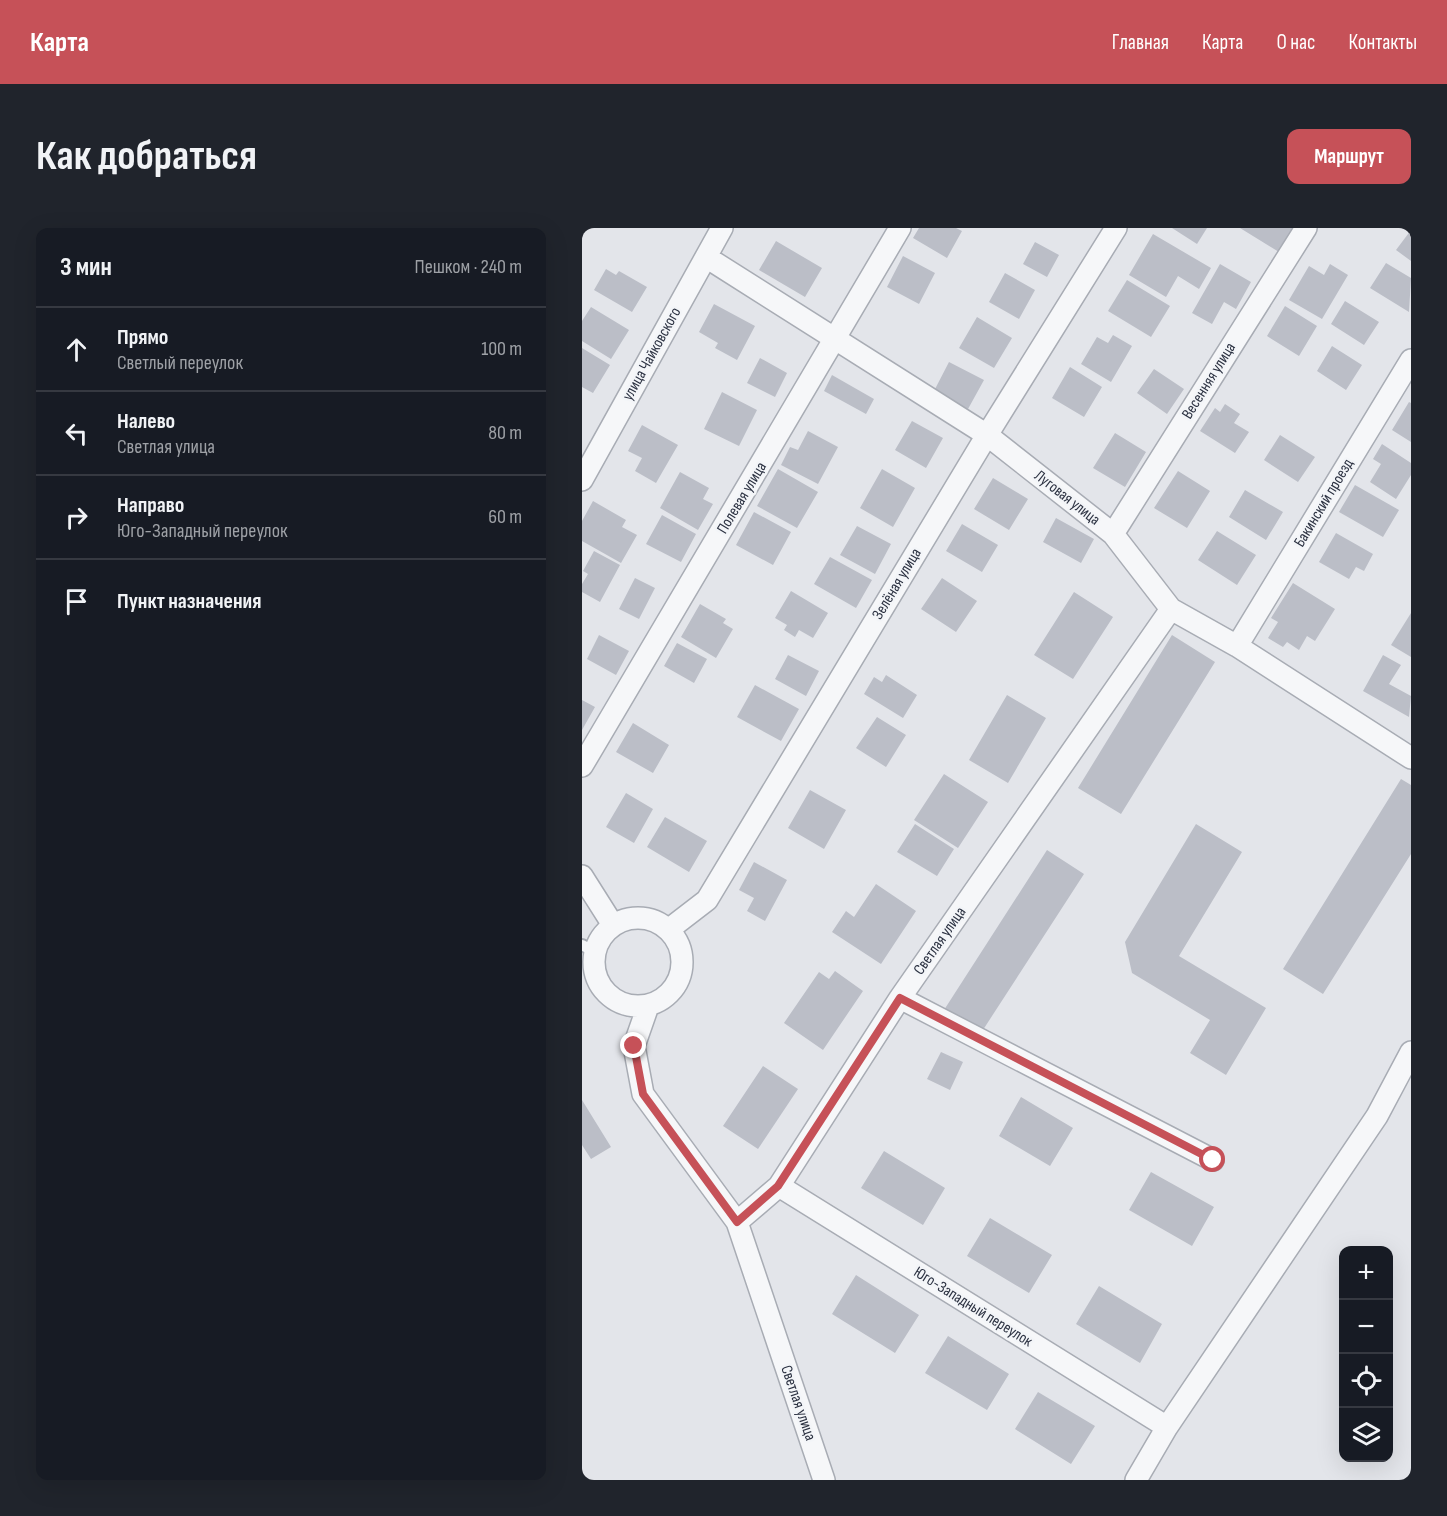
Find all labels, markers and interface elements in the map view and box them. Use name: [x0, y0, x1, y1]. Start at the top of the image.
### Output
text: Карта: [30, 26, 89, 59]
text: Главная: [1112, 30, 1169, 55]
text: Карта: [1202, 30, 1243, 55]
text: О нас: [1276, 30, 1315, 55]
text: Контакты: [1348, 30, 1417, 55]
button: Маршрут: [1287, 129, 1411, 184]
text: Как добраться: [36, 131, 257, 182]
text: 3 мин: [60, 252, 112, 283]
text: Пешком · 240 m: [415, 255, 522, 279]
street label: улица Чайковского: [619, 304, 685, 404]
text: Прямо: [117, 324, 168, 351]
icon: ahead: [60, 333, 93, 366]
text: 100 m: [481, 337, 522, 361]
street label: Весенняя улица: [1178, 339, 1240, 423]
text: Светлый переулок: [117, 351, 243, 375]
text: Налево: [117, 408, 175, 435]
icon: left: [60, 417, 93, 450]
text: 80 m: [488, 421, 522, 445]
text: Светлая улица: [117, 435, 215, 459]
street label: Бакинский проезд: [1290, 455, 1358, 550]
street label: Полевая улица: [713, 459, 771, 537]
street label: Луговая улица: [1030, 466, 1104, 530]
text: Направо: [117, 492, 184, 519]
icon: right: [60, 501, 93, 534]
text: 60 m: [488, 505, 522, 529]
text: Юго-Западный переулок: [117, 519, 288, 543]
street label: Зелёная улица: [868, 545, 926, 623]
icon: arrive: [60, 585, 93, 618]
text: Пункт назначения: [117, 588, 261, 615]
street label: Светлая улица: [910, 903, 970, 979]
route end: [620, 1032, 646, 1058]
route start: [1199, 1146, 1225, 1172]
map controls: [1339, 1246, 1393, 1462]
button: +: [1339, 1246, 1393, 1300]
street label: Юго-Западный переулок: [910, 1263, 1037, 1352]
button: −: [1339, 1300, 1393, 1354]
button: locate: [1339, 1354, 1393, 1408]
street label: Светлая улица: [776, 1363, 820, 1443]
button: layers: [1339, 1408, 1393, 1462]

